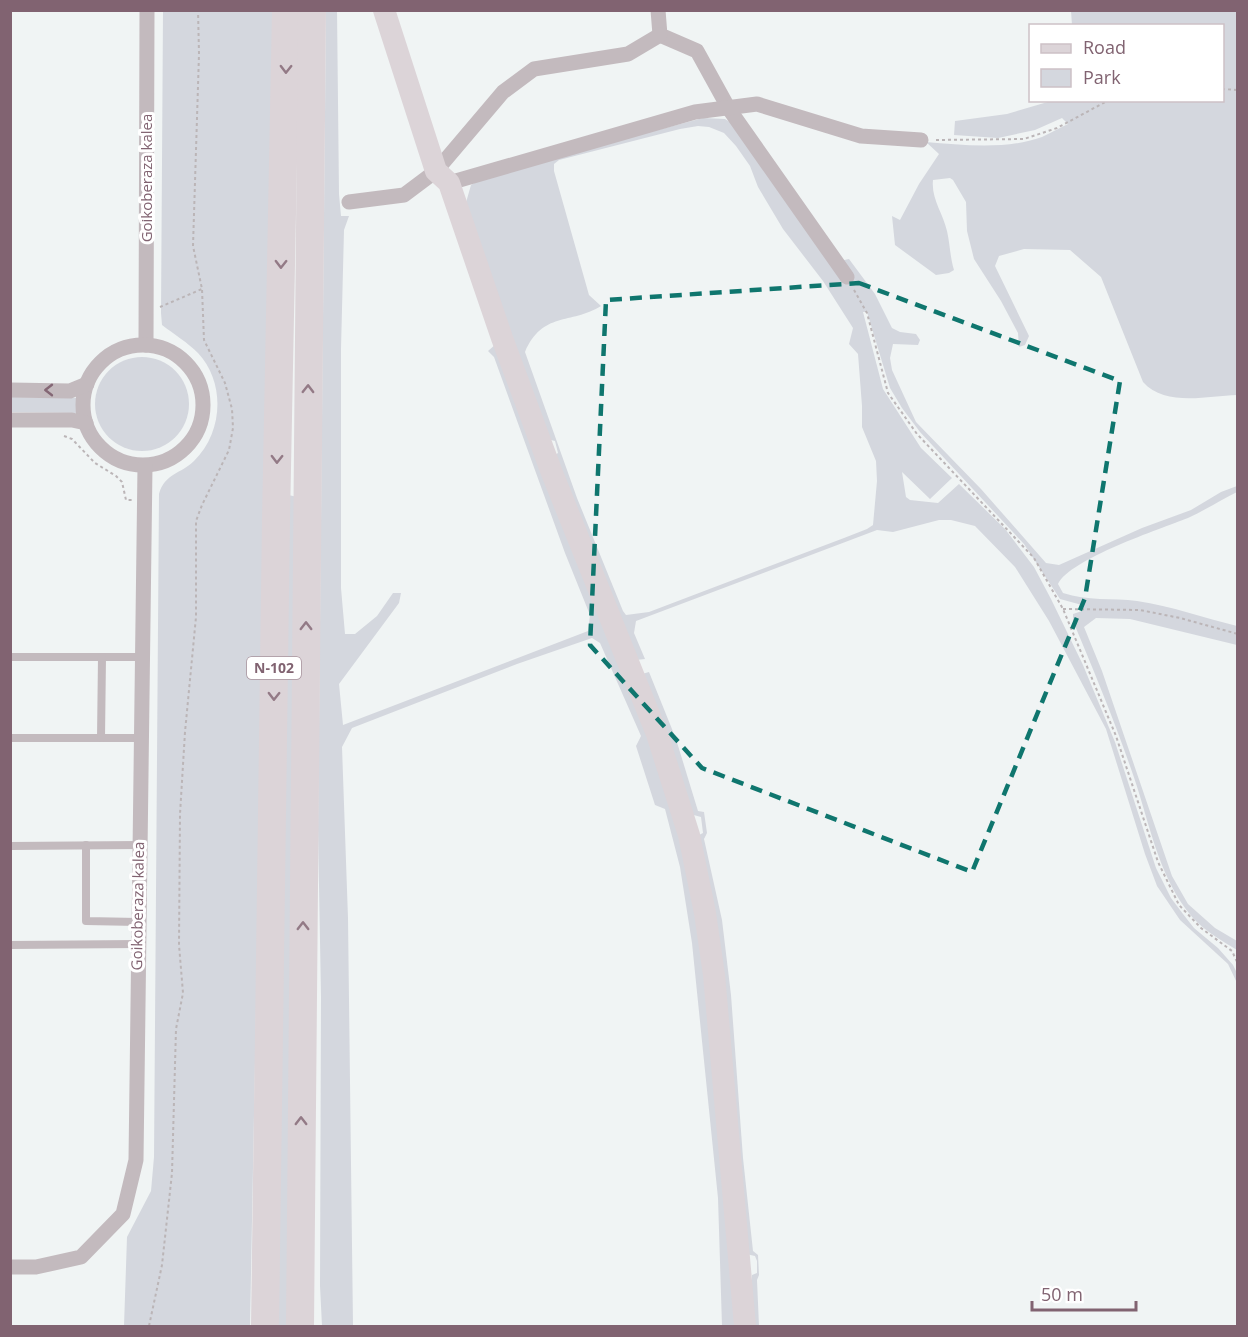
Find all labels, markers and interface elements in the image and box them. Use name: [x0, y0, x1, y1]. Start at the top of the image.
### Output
legend: [1029, 24, 1224, 102]
text: Road: [1083, 35, 1126, 59]
one-way arrow: [279, 64, 292, 73]
text: Park: [1083, 65, 1121, 89]
street label: Goikoberaza kalea: [136, 114, 156, 242]
one-way arrow: [275, 259, 287, 268]
one-way arrow: [45, 384, 54, 397]
one-way arrow: [302, 385, 314, 394]
one-way arrow: [271, 454, 284, 463]
one-way arrow: [299, 622, 312, 631]
road number: N-102: [247, 657, 301, 679]
one-way arrow: [267, 691, 280, 700]
street label: Goikoberaza kalea: [126, 841, 148, 971]
one-way arrow: [297, 922, 309, 931]
one-way arrow: [295, 1117, 307, 1126]
scale bar: [1032, 1274, 1136, 1312]
text: 50 m: [1041, 1282, 1083, 1306]

